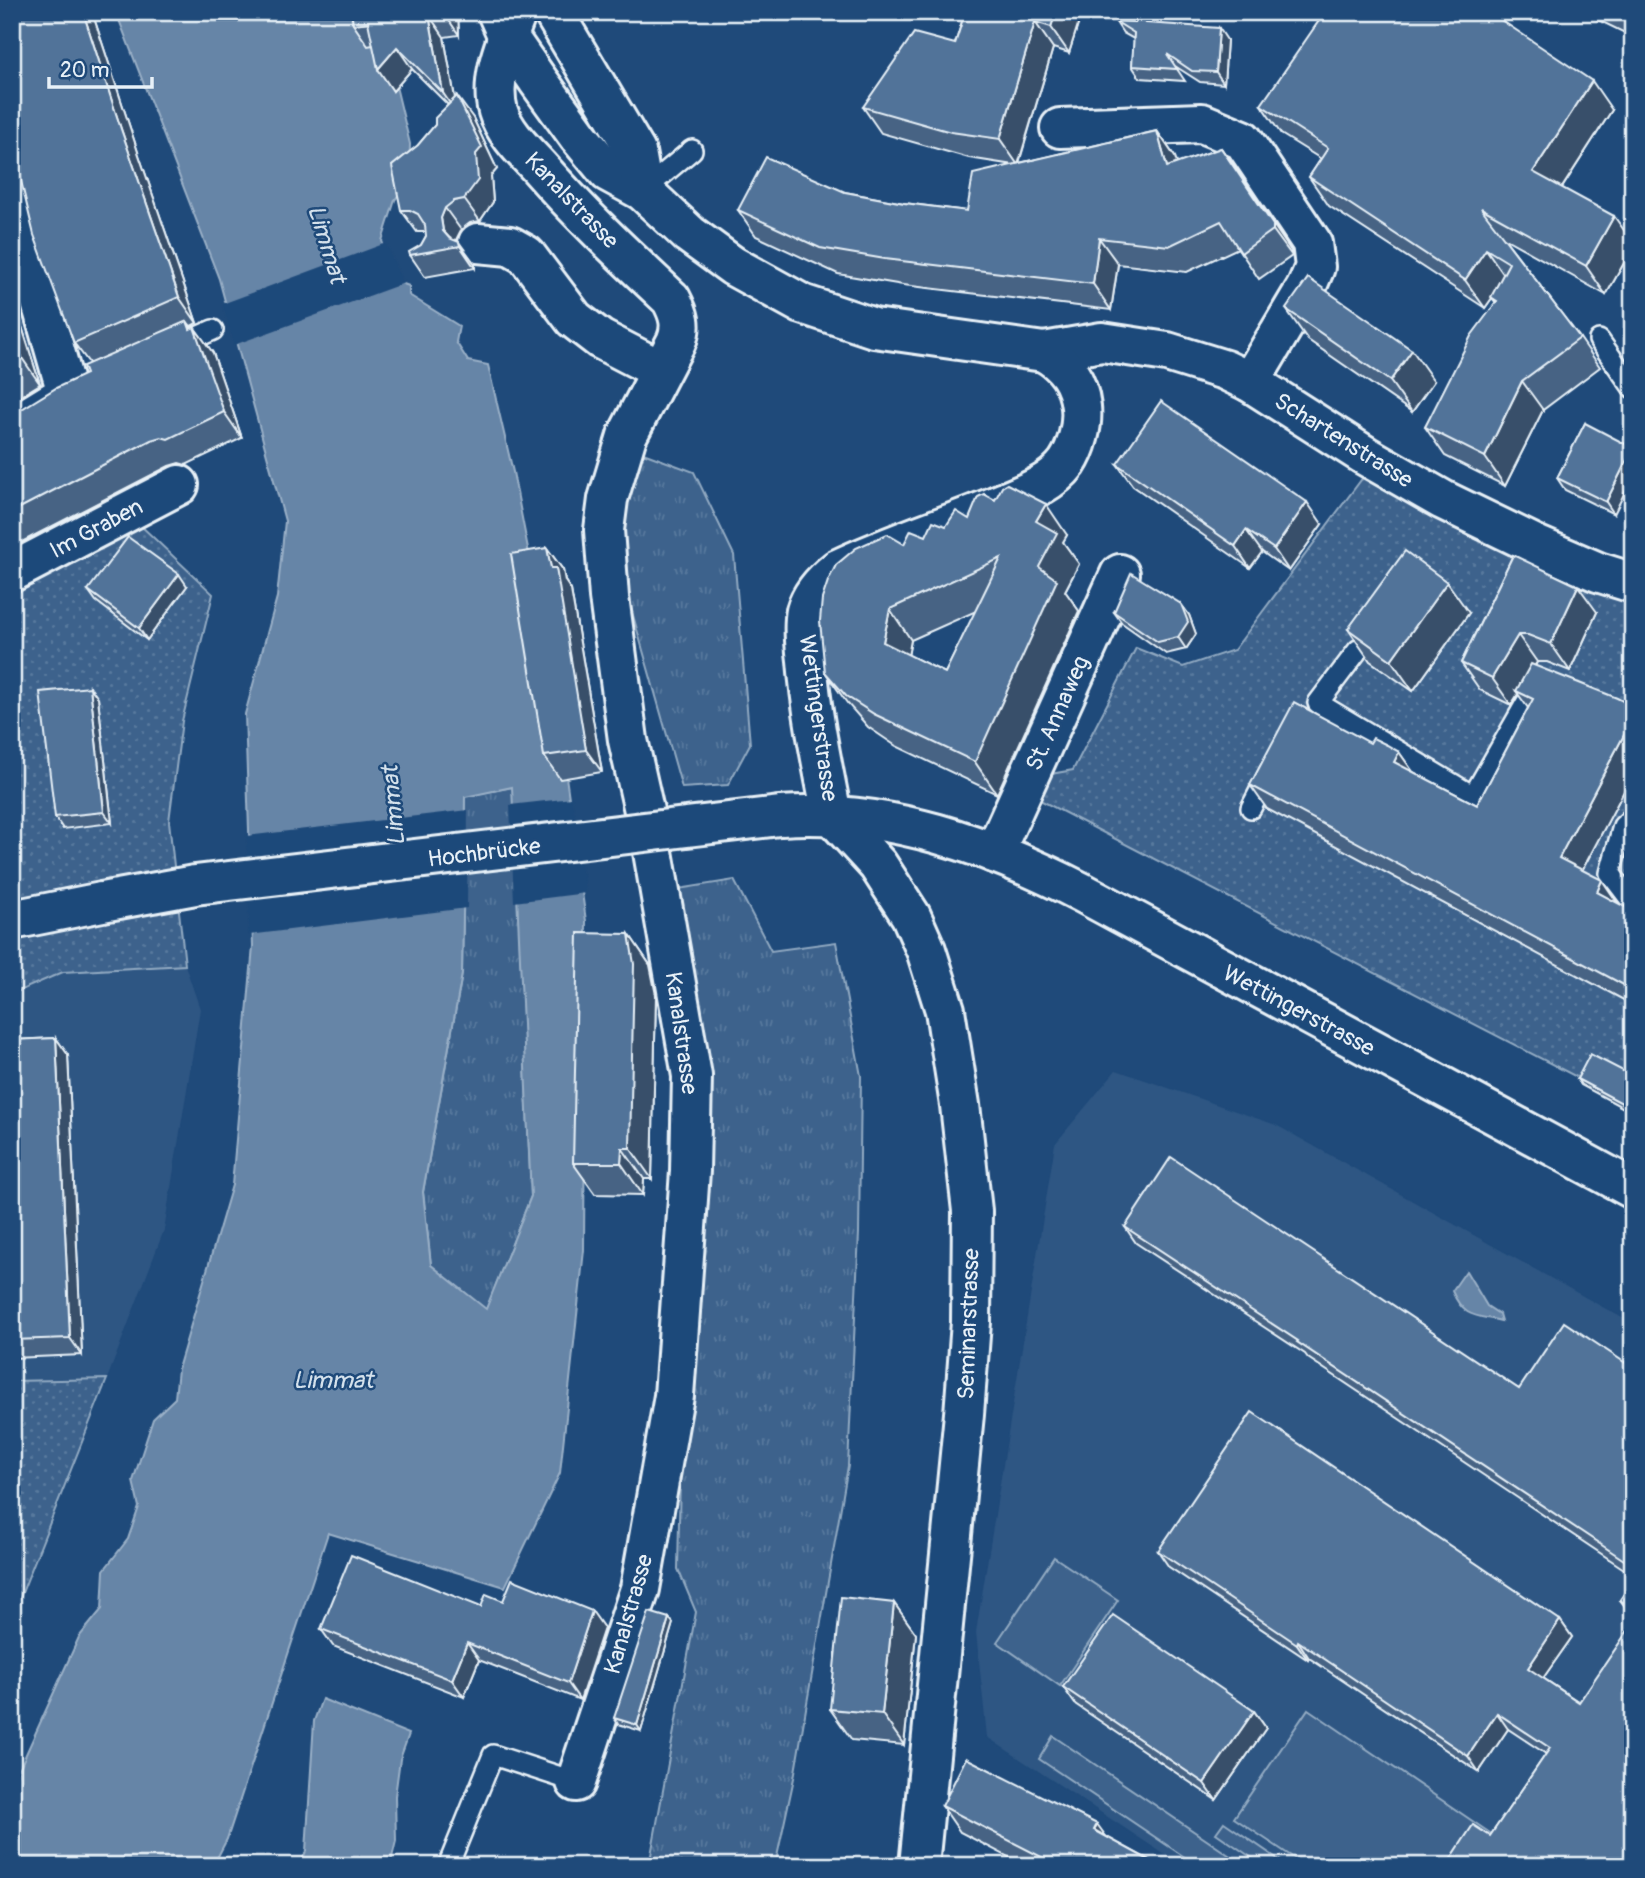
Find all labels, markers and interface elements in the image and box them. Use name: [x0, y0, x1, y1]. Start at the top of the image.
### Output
scale bar: [49, 46, 152, 90]
text: 20 m: [60, 57, 109, 84]
street label: Kanalstrasse: [518, 146, 625, 255]
water label: Limmat: [301, 202, 353, 289]
street label: Schartenstrasse: [1269, 386, 1419, 495]
street label: Im Graben: [45, 492, 148, 565]
street label: Wettingerstrasse: [792, 633, 845, 804]
street label: St. Annaweg: [1019, 651, 1096, 775]
water label: Limmat: [375, 763, 411, 847]
street label: Hochbrücke: [426, 831, 543, 874]
street label: Wettingerstrasse: [1218, 958, 1380, 1063]
street label: Kanalstrasse: [659, 970, 705, 1097]
street label: Seminarstrasse: [951, 1247, 986, 1400]
water label: Limmat: [293, 1366, 375, 1395]
street label: Kanalstrasse: [598, 1550, 660, 1677]

